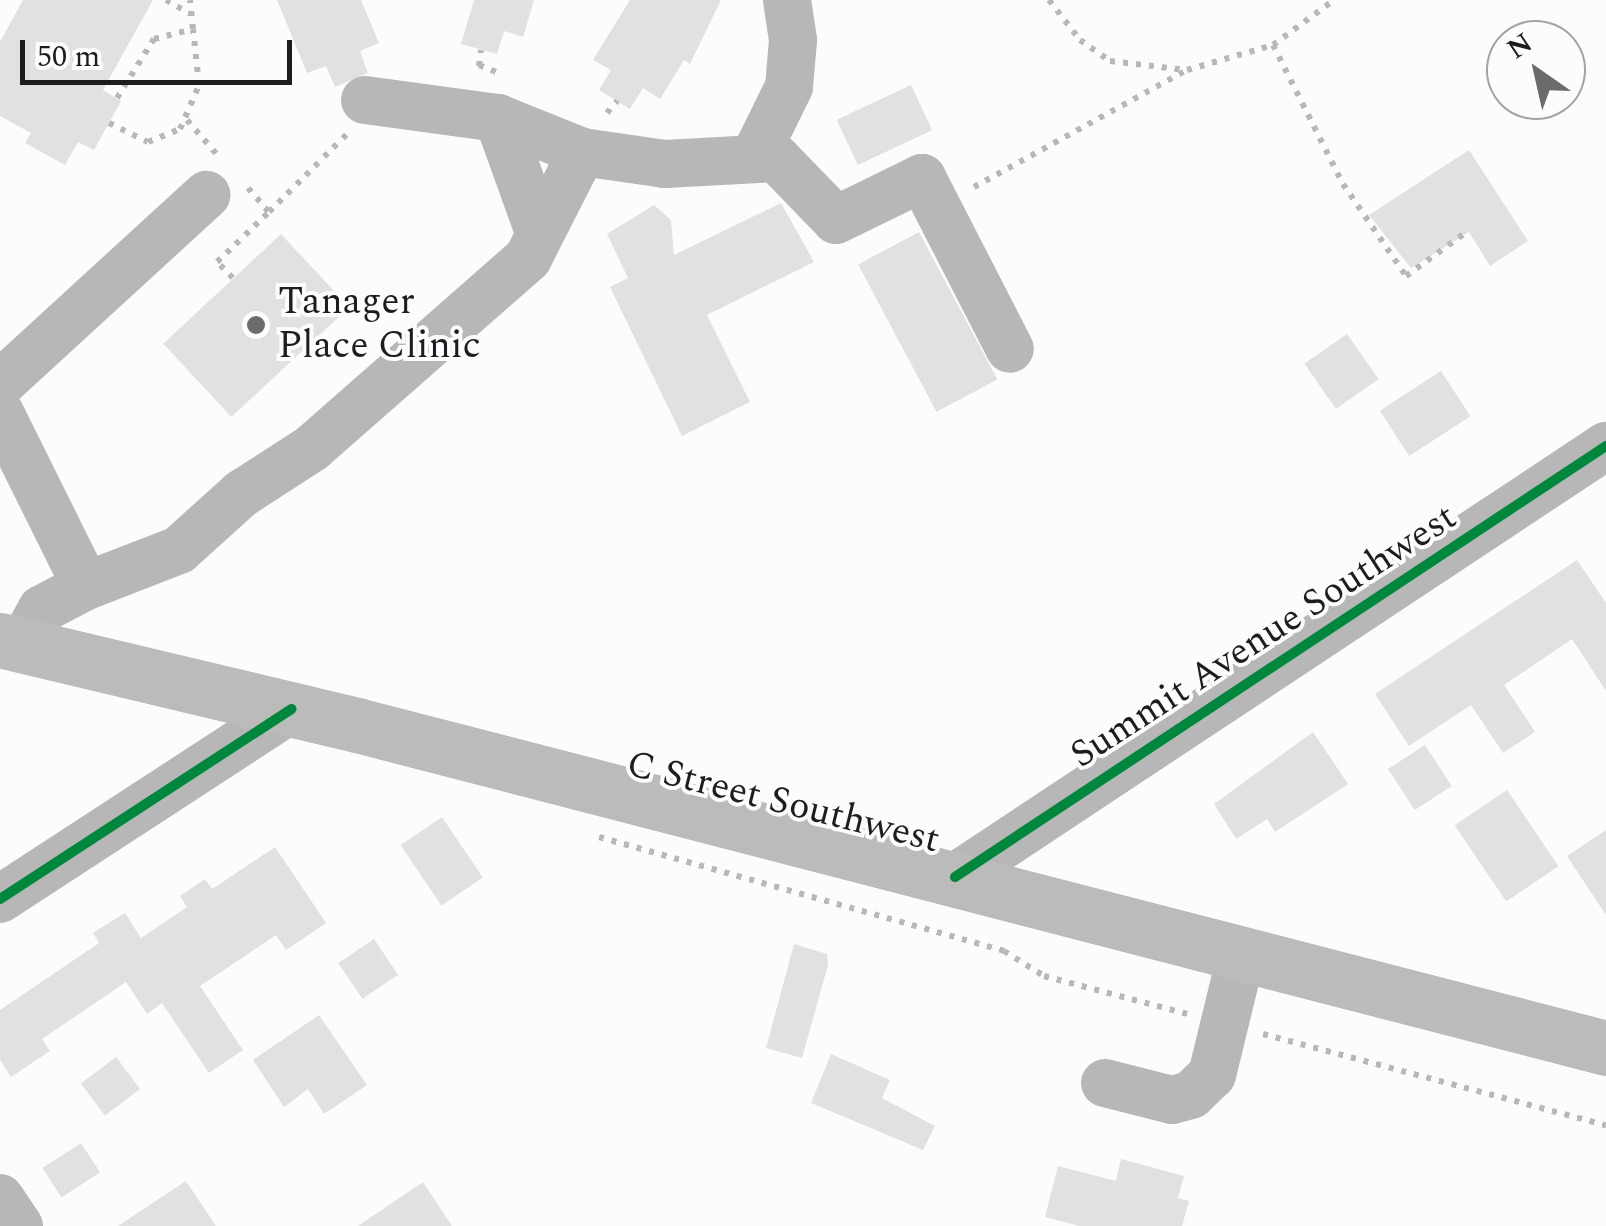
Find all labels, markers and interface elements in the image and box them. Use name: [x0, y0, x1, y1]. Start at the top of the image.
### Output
scale bar: [25, 20, 298, 82]
north arrow: [1486, 20, 1586, 120]
text: N: [1499, 22, 1542, 71]
text: 50 m: [37, 34, 100, 80]
place label: Tanager Place Clinic: [278, 280, 481, 370]
marker: Tanager Place Clinic: [243, 312, 269, 338]
street label: Summit Avenue Southwest: [1063, 495, 1465, 779]
street label: C Street Southwest: [622, 742, 944, 864]

